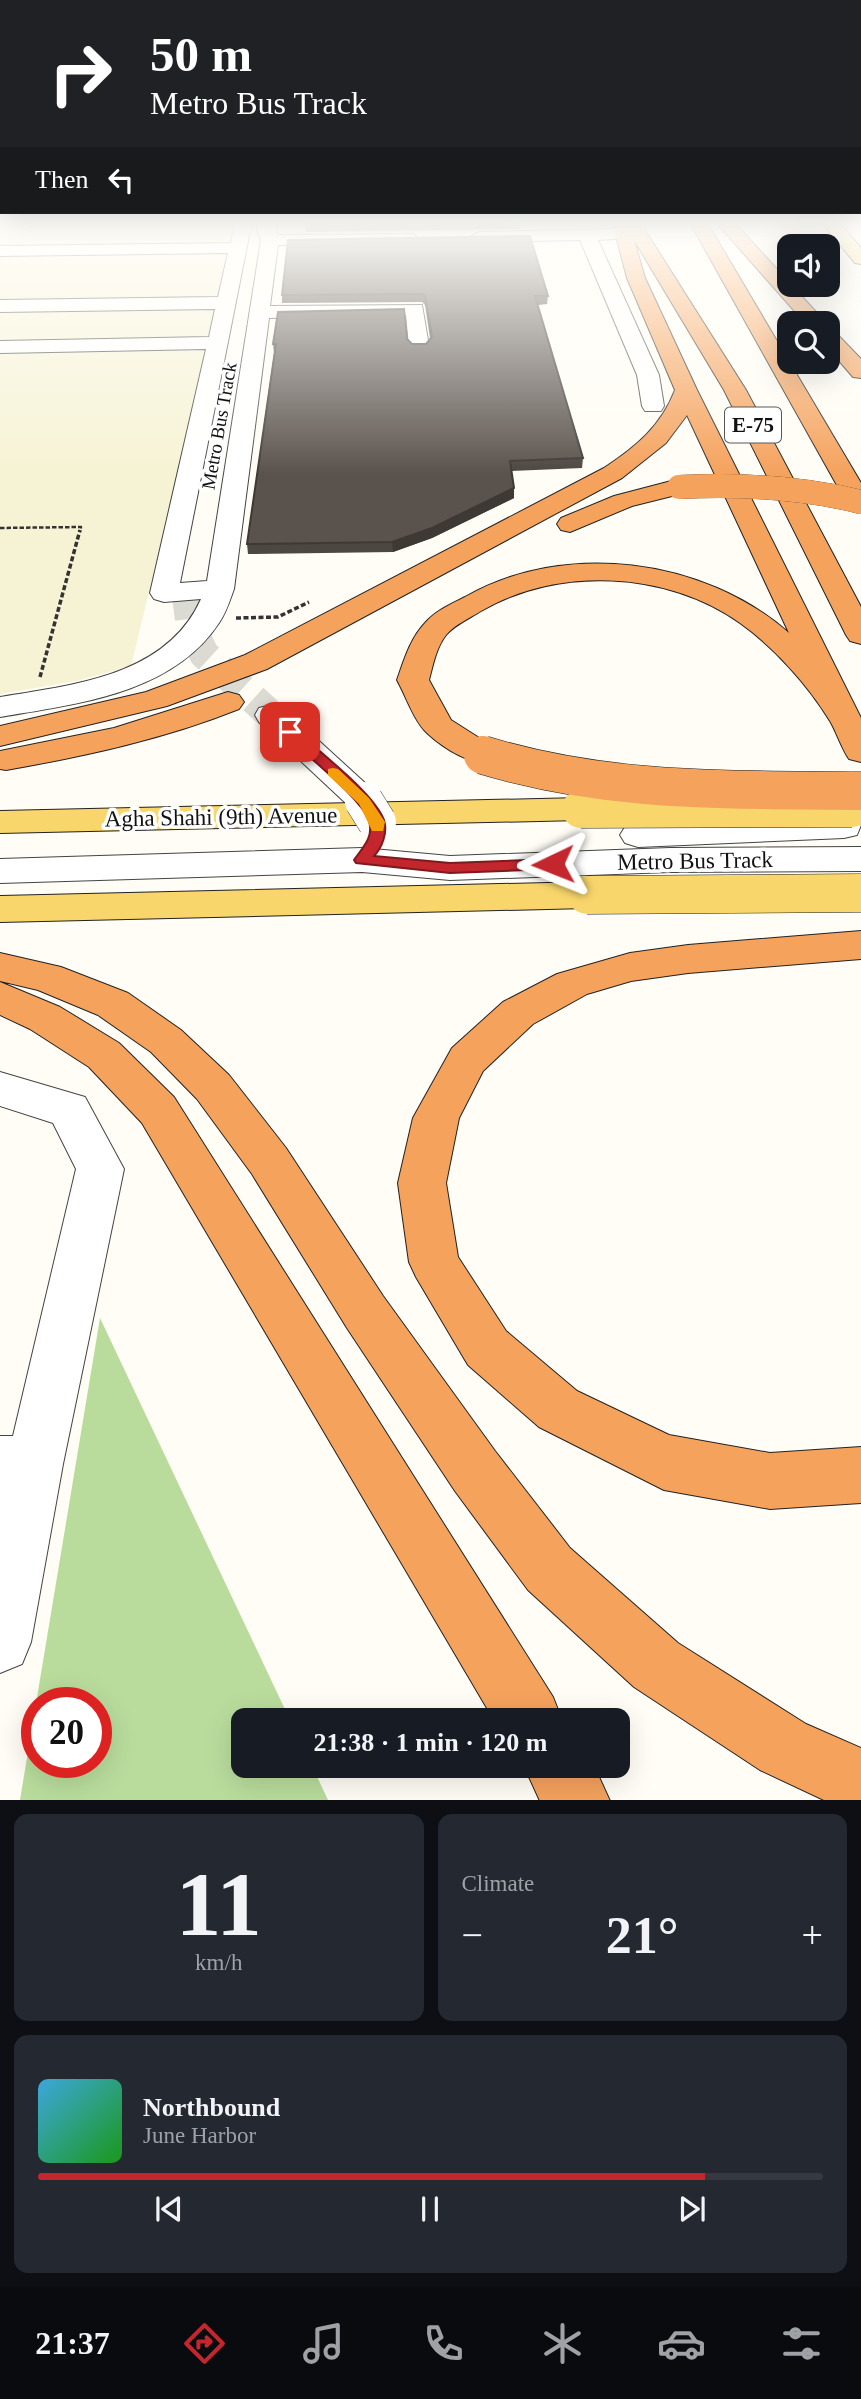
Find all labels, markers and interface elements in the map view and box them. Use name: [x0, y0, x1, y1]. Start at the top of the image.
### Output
text: 50 m: [150, 27, 252, 82]
icon: right: [35, 28, 126, 119]
text: Metro Bus Track: [150, 85, 367, 121]
icon: left: [102, 161, 140, 199]
text: Then: [35, 165, 88, 194]
map controls: [777, 234, 840, 374]
button: sound: [777, 234, 840, 297]
button: search: [777, 311, 840, 374]
street label: Metro Bus Track: [197, 360, 241, 491]
road number: E-75: [725, 408, 781, 442]
pin: [260, 702, 320, 762]
icon: arrive: [271, 713, 309, 751]
street label: Agha Shahi (9th) Avenue: [104, 802, 338, 832]
position arrow: [516, 827, 590, 901]
street label: Metro Bus Track: [617, 847, 774, 875]
speed limit sign: 20: [21, 1687, 112, 1778]
text: 21:38 · 1 min · 120 m: [314, 1728, 548, 1757]
text: 11: [176, 1854, 262, 1955]
text: Climate: [462, 1871, 534, 1896]
text: 21°: [606, 1907, 679, 1964]
text: −: [462, 1914, 483, 1956]
text: +: [802, 1914, 823, 1956]
text: km/h: [195, 1950, 242, 1975]
text: Northbound: [143, 2093, 280, 2122]
text: June Harbor: [143, 2123, 256, 2148]
icon: previous: [150, 2190, 188, 2228]
icon: pause: [411, 2190, 449, 2228]
icon: next: [673, 2190, 711, 2228]
icon: directions: [180, 2319, 229, 2368]
icon: music: [299, 2319, 348, 2368]
icon: phone: [419, 2319, 468, 2368]
icon: climate: [538, 2319, 587, 2368]
icon: car: [657, 2319, 706, 2368]
icon: filters: [777, 2319, 826, 2368]
text: 21:37: [35, 2325, 110, 2361]

